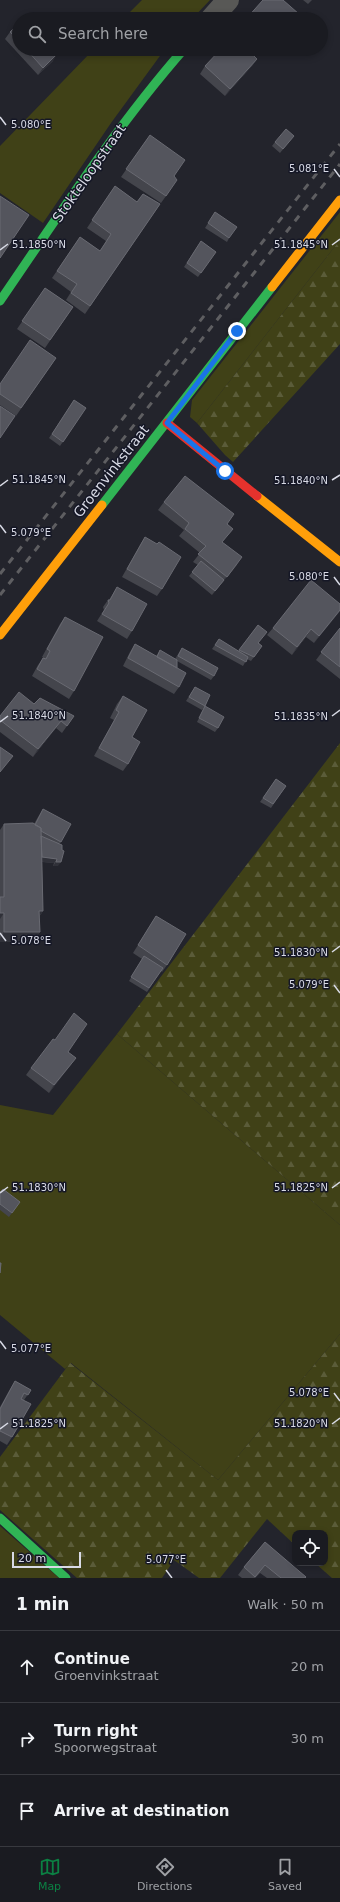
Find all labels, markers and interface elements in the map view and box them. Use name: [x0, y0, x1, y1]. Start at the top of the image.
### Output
search box: [12, 12, 328, 56]
icon: search: [26, 23, 48, 45]
text: Search here: [58, 25, 148, 43]
text: 5.080°E: [11, 119, 51, 130]
street label: Stokteloopstraat: [49, 120, 129, 225]
text: 5.081°E: [289, 163, 329, 174]
text: 51.1850°N: [12, 239, 66, 250]
text: 51.1845°N: [274, 239, 328, 250]
route end: [228, 322, 246, 340]
street label: Groenvinkstraat: [70, 421, 152, 520]
route start: [216, 462, 234, 480]
text: 51.1845°N: [12, 474, 66, 485]
text: 51.1840°N: [274, 475, 328, 486]
text: 5.079°E: [11, 527, 51, 538]
text: 5.080°E: [289, 571, 329, 582]
text: 51.1840°N: [12, 710, 66, 721]
text: 51.1835°N: [274, 711, 328, 722]
text: 5.078°E: [11, 935, 51, 946]
text: 51.1830°N: [274, 947, 328, 958]
text: 5.079°E: [289, 979, 329, 990]
text: 51.1830°N: [12, 1182, 66, 1193]
text: 51.1825°N: [274, 1182, 328, 1193]
text: 5.077°E: [11, 1343, 51, 1354]
text: 5.078°E: [289, 1387, 329, 1398]
text: 51.1825°N: [12, 1418, 66, 1429]
text: 51.1820°N: [274, 1418, 328, 1429]
map controls: [292, 1530, 328, 1566]
button: locate: [292, 1530, 328, 1566]
scale bar: [12, 1550, 81, 1569]
text: 20 m: [18, 1552, 46, 1565]
text: 5.077°E: [146, 1554, 186, 1565]
text: 1 min: [16, 1594, 69, 1614]
text: Walk · 50 m: [247, 1597, 324, 1612]
text: Continue: [54, 1650, 130, 1668]
icon: ahead: [16, 1656, 38, 1678]
text: 20 m: [291, 1659, 324, 1674]
text: Groenvinkstraat: [54, 1668, 159, 1683]
text: Turn right: [54, 1722, 138, 1740]
icon: right: [16, 1728, 38, 1750]
text: 30 m: [291, 1731, 324, 1746]
text: Spoorwegstraat: [54, 1740, 157, 1755]
icon: arrive: [16, 1800, 38, 1822]
text: Arrive at destination: [54, 1802, 229, 1820]
tab: Map: [38, 1856, 61, 1893]
tab: Directions: [137, 1856, 192, 1893]
tab: Saved: [268, 1856, 302, 1893]

